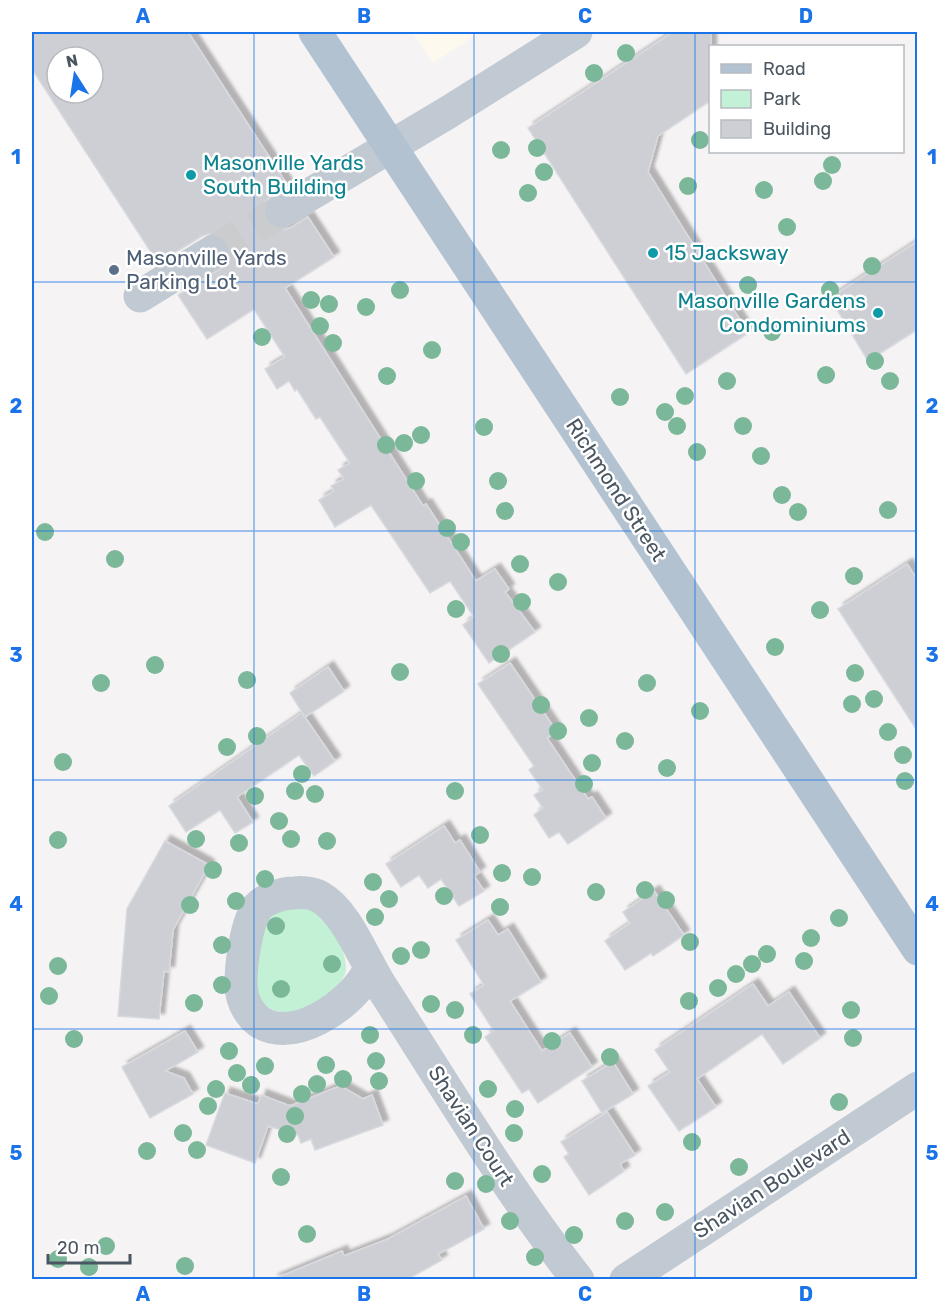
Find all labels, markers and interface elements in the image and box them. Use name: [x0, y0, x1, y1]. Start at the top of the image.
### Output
text: A: [136, 4, 151, 28]
text: B: [357, 4, 371, 28]
text: C: [578, 4, 592, 28]
text: D: [799, 4, 813, 28]
north arrow: [45, 45, 105, 105]
legend: [709, 45, 904, 153]
text: N: [64, 50, 80, 71]
text: Road: [763, 58, 806, 80]
text: Park: [763, 88, 801, 110]
text: Building: [763, 118, 831, 140]
text: 1: [11, 145, 21, 169]
text: 1: [927, 145, 937, 169]
place label: Masonville Yards South Building: [203, 150, 364, 199]
marker: Masonville Yards South Building: [184, 168, 198, 182]
place label: 15 Jacksway: [665, 240, 789, 265]
place label: Masonville Yards Parking Lot: [126, 245, 287, 294]
marker: 15 Jacksway: [646, 246, 660, 260]
marker: Masonville Yards Parking Lot: [107, 263, 121, 277]
place label: Masonville Gardens Condominiums: [677, 288, 866, 337]
marker: Masonville Gardens Condominiums: [871, 306, 885, 320]
text: 2: [10, 394, 23, 418]
text: 2: [926, 394, 939, 418]
street label: Richmond Street: [561, 414, 672, 566]
text: 3: [9, 643, 23, 667]
text: 3: [925, 643, 939, 667]
text: 4: [9, 892, 23, 916]
text: 4: [925, 892, 939, 916]
street label: Shavian Court: [423, 1061, 520, 1191]
street label: Shavian Boulevard: [689, 1124, 855, 1244]
text: 5: [10, 1141, 23, 1165]
text: 5: [926, 1141, 939, 1165]
scale bar: [48, 1227, 130, 1265]
text: 20 m: [57, 1237, 99, 1259]
text: A: [136, 1282, 151, 1306]
text: B: [357, 1282, 371, 1306]
text: C: [578, 1282, 592, 1306]
text: D: [799, 1282, 813, 1306]

